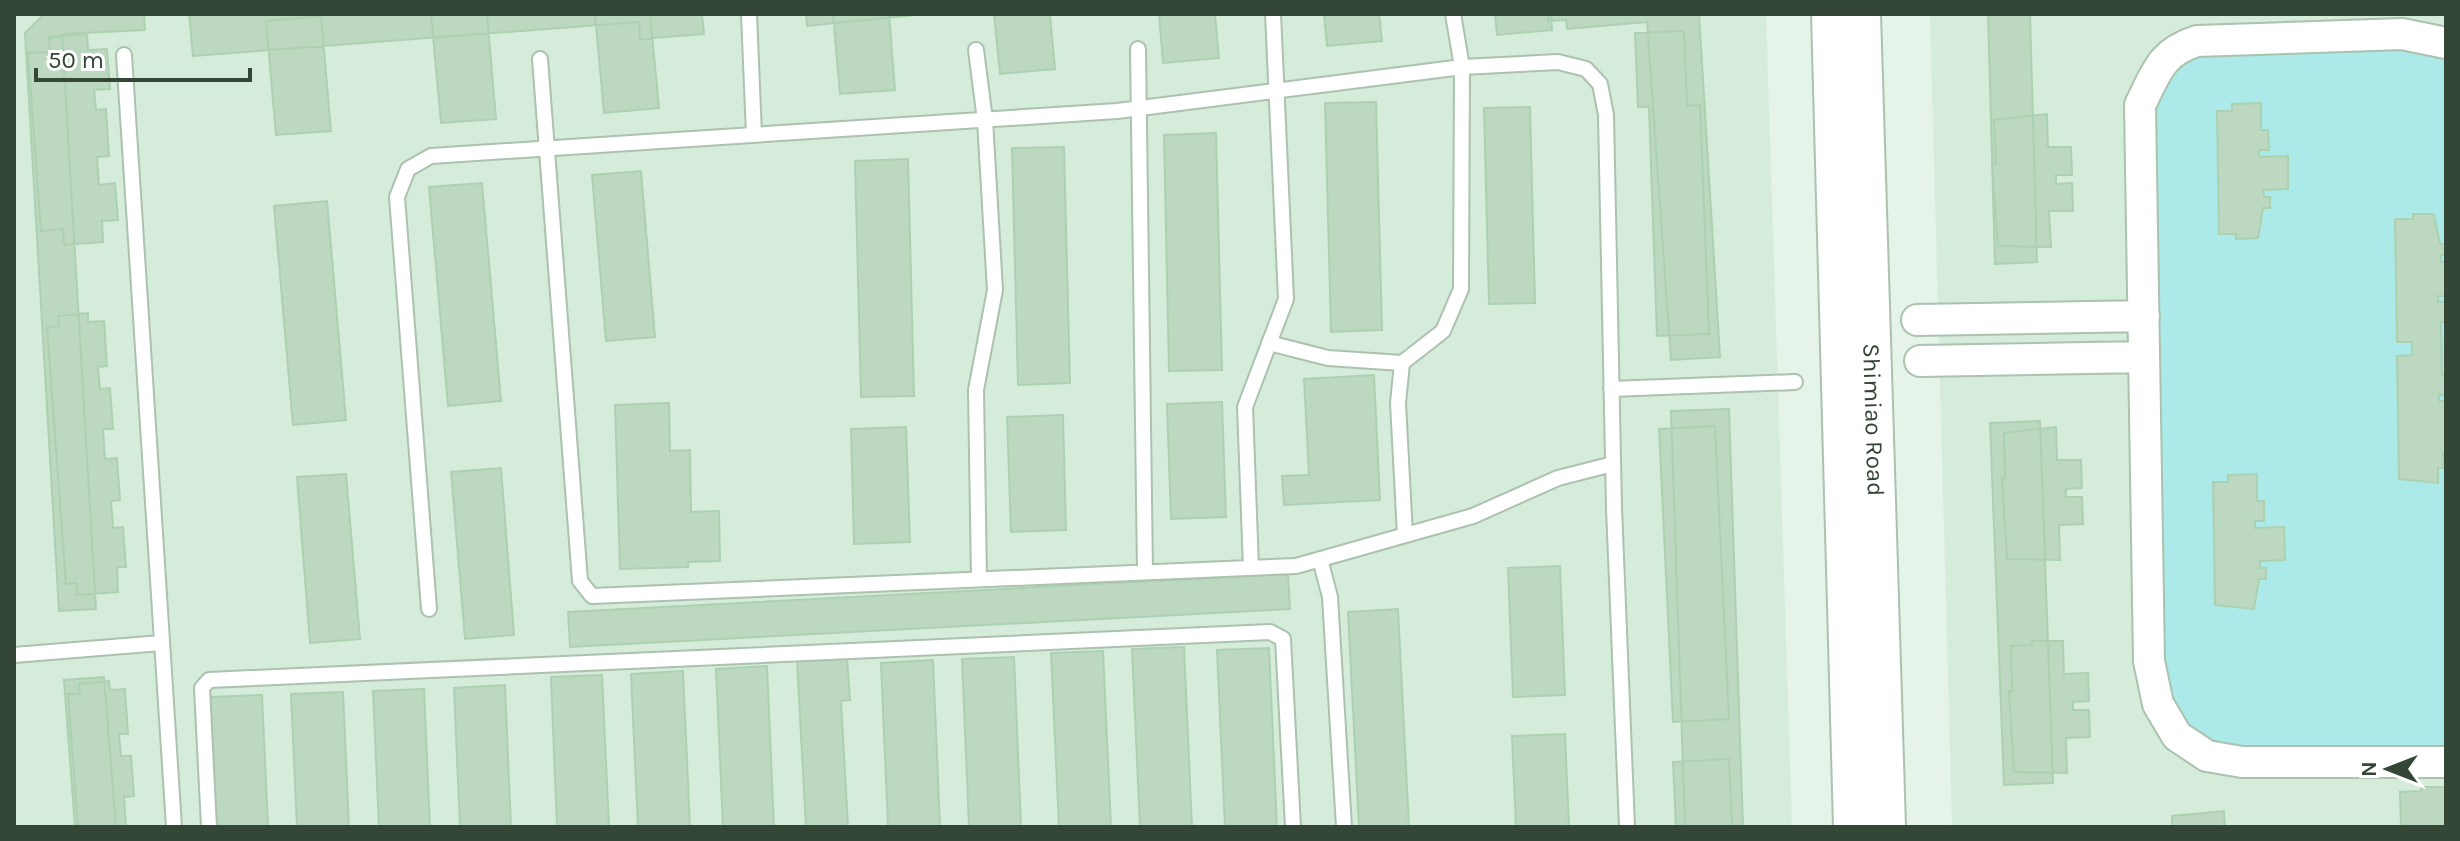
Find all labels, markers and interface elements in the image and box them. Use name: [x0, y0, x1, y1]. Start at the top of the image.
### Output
scale bar: [36, 32, 250, 82]
text: 50 m: [48, 46, 104, 74]
street label: Shimiao Road: [1857, 343, 1890, 497]
north arrow: [2348, 729, 2428, 809]
text: N: [2356, 761, 2382, 777]

